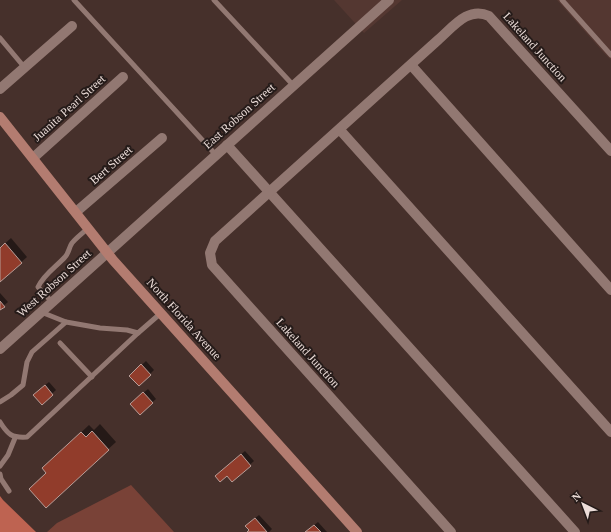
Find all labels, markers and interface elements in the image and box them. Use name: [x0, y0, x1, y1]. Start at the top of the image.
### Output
street label: Lakeland Junction: [500, 10, 570, 84]
street label: Juanita Pearl Street: [30, 71, 109, 144]
street label: East Robson Street: [200, 80, 278, 152]
street label: Bert Street: [87, 142, 136, 187]
street label: West Robson Street: [14, 246, 94, 320]
street label: North Florida Avenue: [144, 276, 224, 362]
street label: Lakeland Junction: [273, 316, 343, 390]
north arrow: [563, 484, 603, 524]
text: N: [569, 489, 583, 504]

